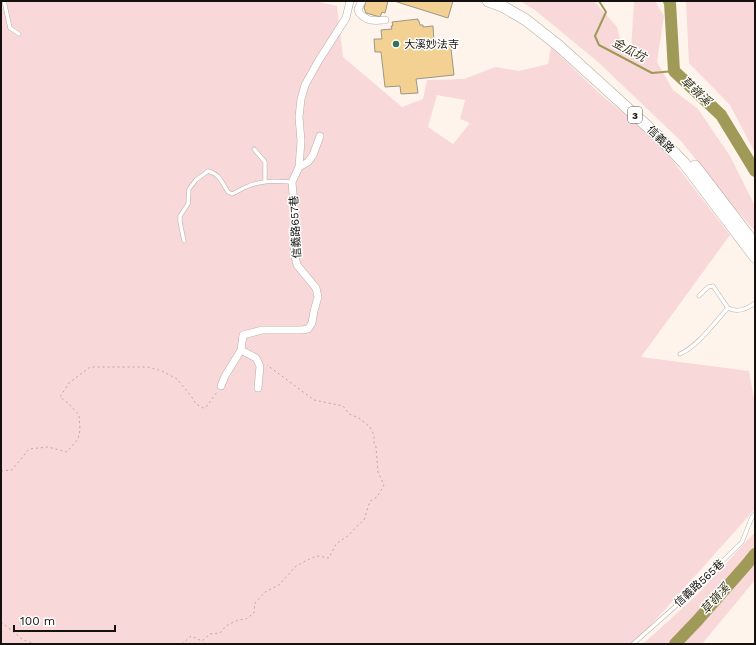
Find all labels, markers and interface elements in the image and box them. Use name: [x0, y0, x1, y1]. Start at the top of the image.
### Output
water label: 金瓜坑: [610, 35, 650, 66]
place label: 大溪妙法寺: [404, 38, 459, 51]
marker: 大溪妙法寺: [391, 39, 401, 49]
water label: 草嶺溪: [678, 74, 715, 110]
road number: 3: [628, 107, 642, 123]
street label: 信義路: [644, 123, 677, 156]
street label: 信義路657巷: [287, 195, 304, 259]
street label: 信義路565巷: [672, 557, 727, 610]
water label: 草嶺溪: [698, 579, 734, 617]
scale bar: [14, 607, 115, 633]
text: 100 m: [20, 614, 55, 628]

